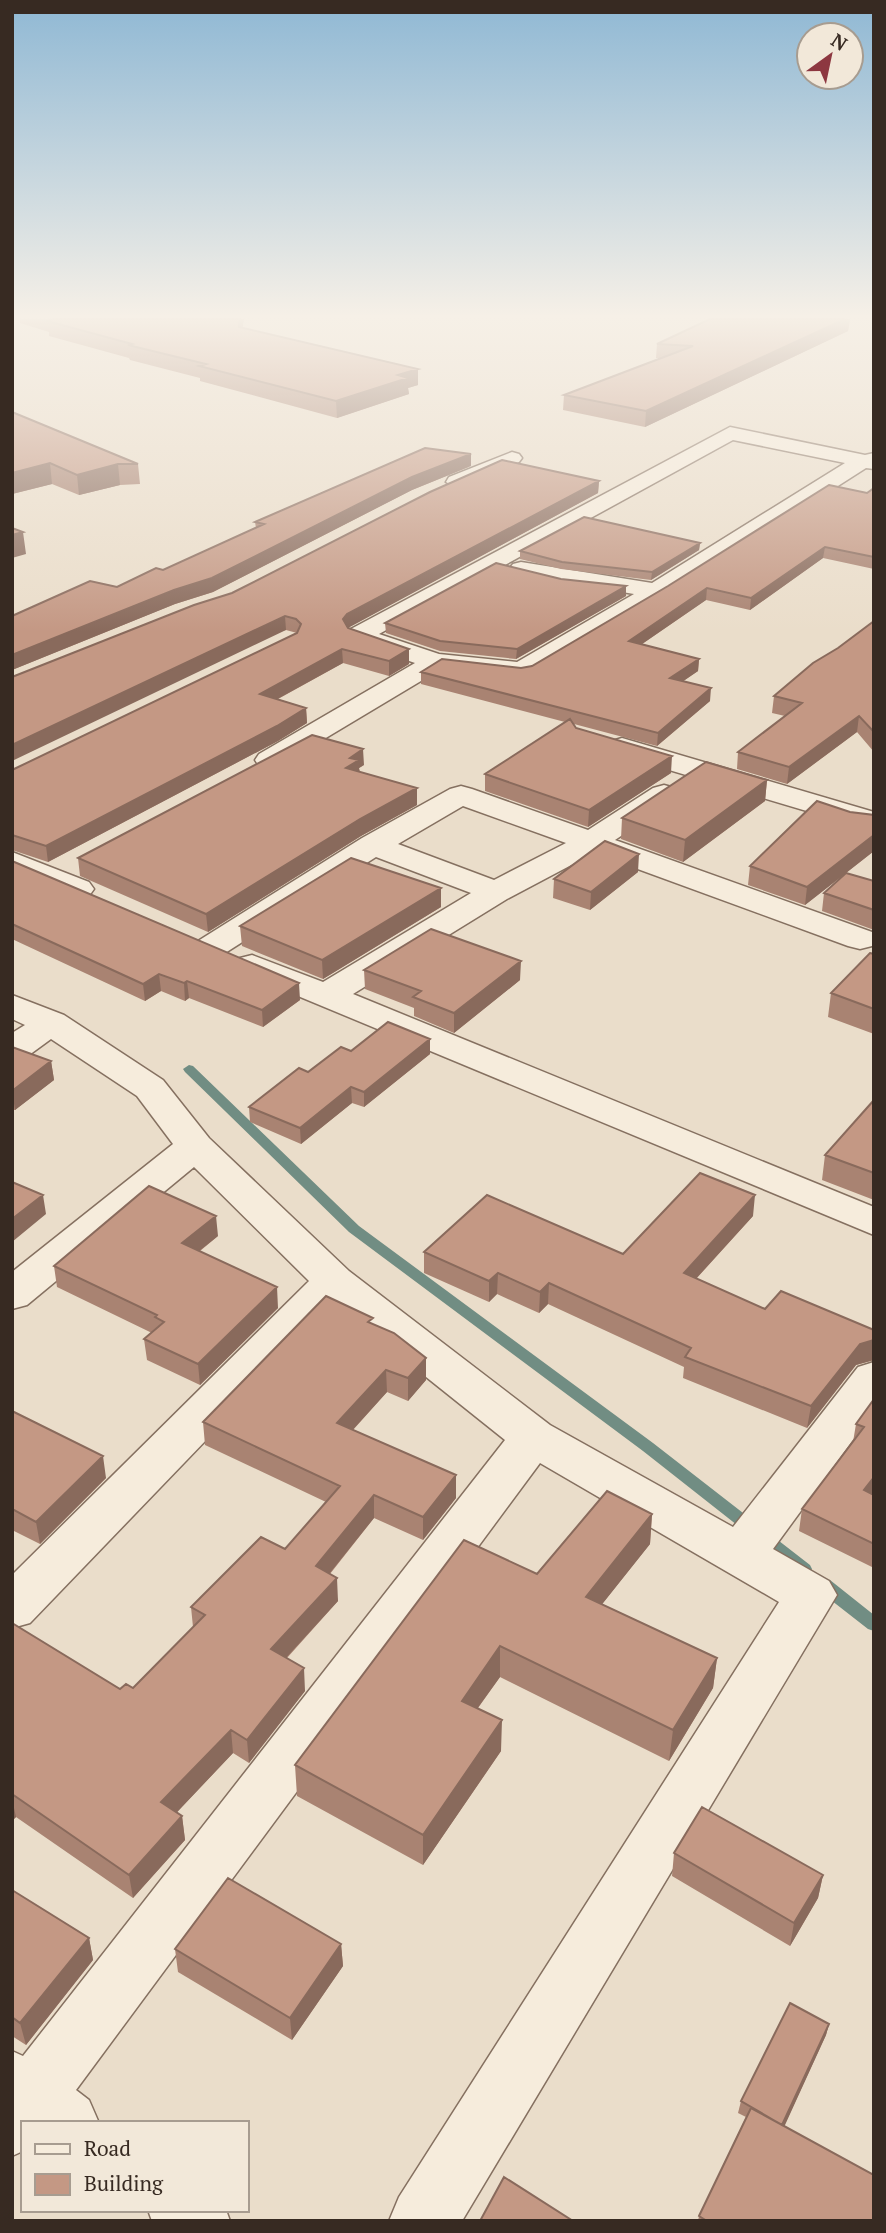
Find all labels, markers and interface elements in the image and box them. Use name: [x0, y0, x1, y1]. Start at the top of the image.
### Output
north arrow: [795, 21, 865, 91]
text: N: [827, 27, 853, 56]
legend: [21, 2121, 248, 2212]
text: Road: [84, 2134, 131, 2162]
text: Building: [84, 2169, 164, 2197]

